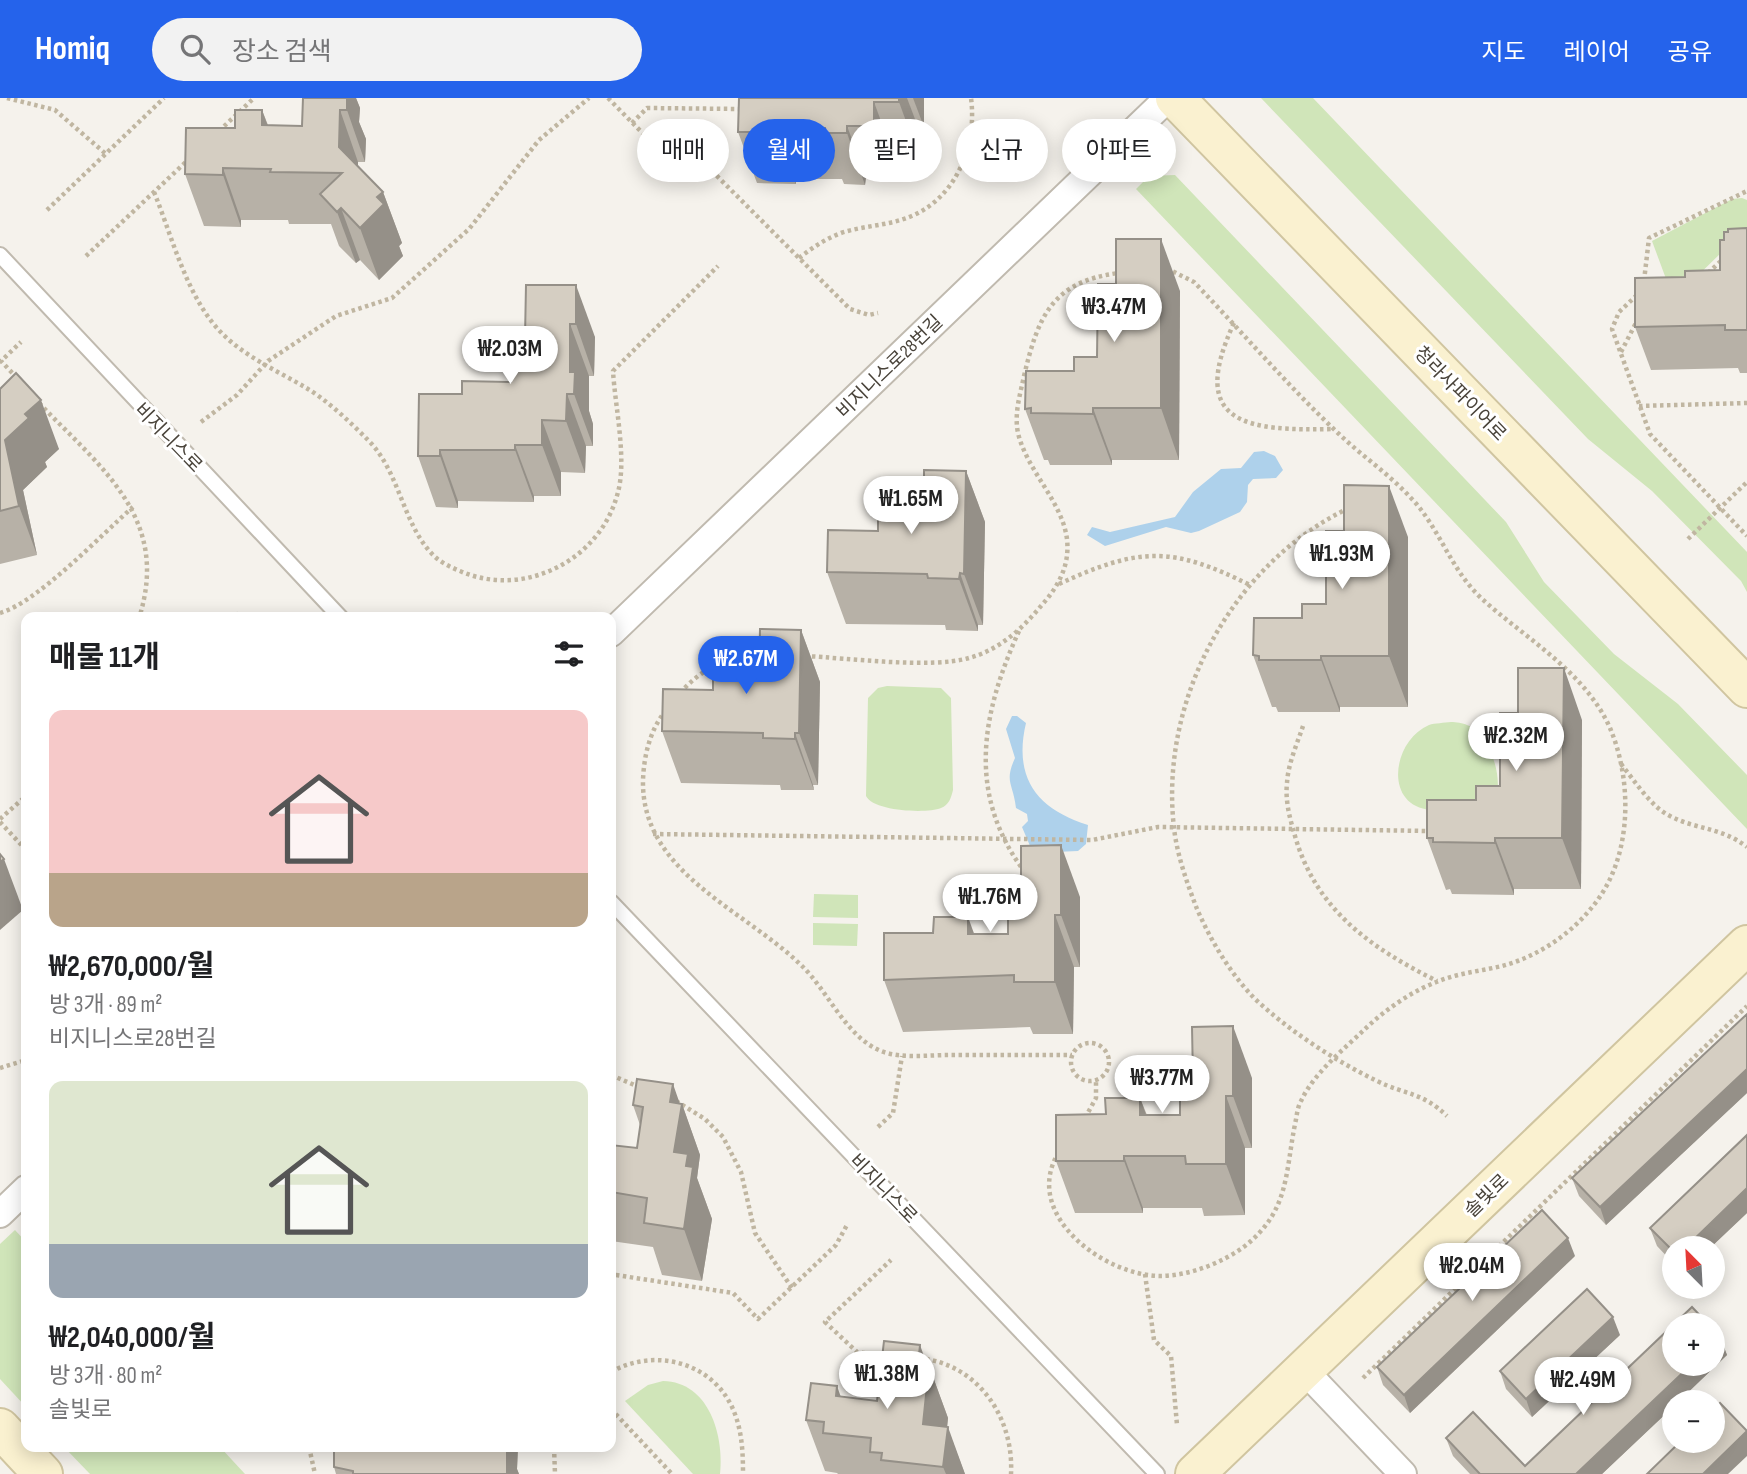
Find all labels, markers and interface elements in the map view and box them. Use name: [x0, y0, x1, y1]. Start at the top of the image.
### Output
search box: [152, 18, 642, 81]
text: Homiq: [35, 29, 110, 69]
icon: search: [176, 30, 214, 68]
text: 장소 검색: [232, 37, 332, 68]
text: 지도: [1481, 38, 1526, 67]
text: 레이어: [1564, 38, 1630, 67]
text: 공유: [1668, 38, 1712, 67]
chip: 매매: [637, 119, 729, 182]
chip: 월세: [743, 119, 835, 182]
chip: 필터: [849, 119, 942, 182]
chip: 신규: [956, 119, 1048, 182]
chip: 아파트: [1062, 119, 1176, 182]
pin: ₩3.47M: [1057, 285, 1171, 344]
text: ₩3.47M: [1082, 293, 1146, 321]
street label: 비지니스로28번길: [832, 311, 948, 423]
pin: ₩2.03M: [453, 327, 567, 386]
text: ₩2.03M: [478, 335, 542, 363]
street label: 청라사파이어로: [1409, 342, 1511, 446]
street label: 비지니스로: [129, 399, 207, 477]
pin: ₩1.65M: [854, 476, 968, 536]
text: ₩1.65M: [879, 485, 943, 513]
pin: ₩1.93M: [1285, 532, 1399, 591]
text: ₩1.93M: [1310, 540, 1374, 568]
icon: filters: [550, 635, 588, 673]
pin: ₩2.67M: [689, 636, 803, 696]
text: 매물 11개: [49, 640, 160, 676]
text: ₩2.67M: [714, 645, 778, 673]
pin: ₩2.32M: [1459, 714, 1573, 773]
text: ₩2.32M: [1484, 722, 1548, 750]
icon: home: [256, 756, 382, 882]
pin: ₩1.76M: [933, 874, 1047, 934]
text: ₩1.76M: [959, 883, 1021, 911]
text: ₩2,670,000/월: [49, 949, 214, 985]
text: 방 3개 · 89 m²: [49, 991, 162, 1019]
text: 비지니스로28번길: [49, 1025, 217, 1053]
pin: ₩3.77M: [1105, 1056, 1219, 1115]
text: ₩3.77M: [1131, 1064, 1193, 1092]
icon: home: [256, 1127, 382, 1253]
street label: 비지니스로: [844, 1150, 922, 1228]
street label: 솔빛로: [1460, 1170, 1514, 1223]
north arrow: [1662, 1236, 1726, 1298]
map controls: [1662, 1236, 1725, 1453]
pin: ₩2.04M: [1415, 1244, 1529, 1303]
text: ₩2.04M: [1440, 1252, 1504, 1280]
button: +: [1662, 1313, 1725, 1376]
text: ₩2,040,000/월: [49, 1320, 215, 1356]
pin: ₩1.38M: [830, 1352, 944, 1411]
pin: ₩2.49M: [1526, 1358, 1640, 1417]
text: ₩1.38M: [855, 1360, 919, 1388]
text: 방 3개 · 80 m²: [49, 1362, 162, 1390]
text: ₩2.49M: [1550, 1366, 1616, 1394]
button: −: [1662, 1390, 1725, 1453]
text: 솔빛로: [49, 1396, 112, 1424]

